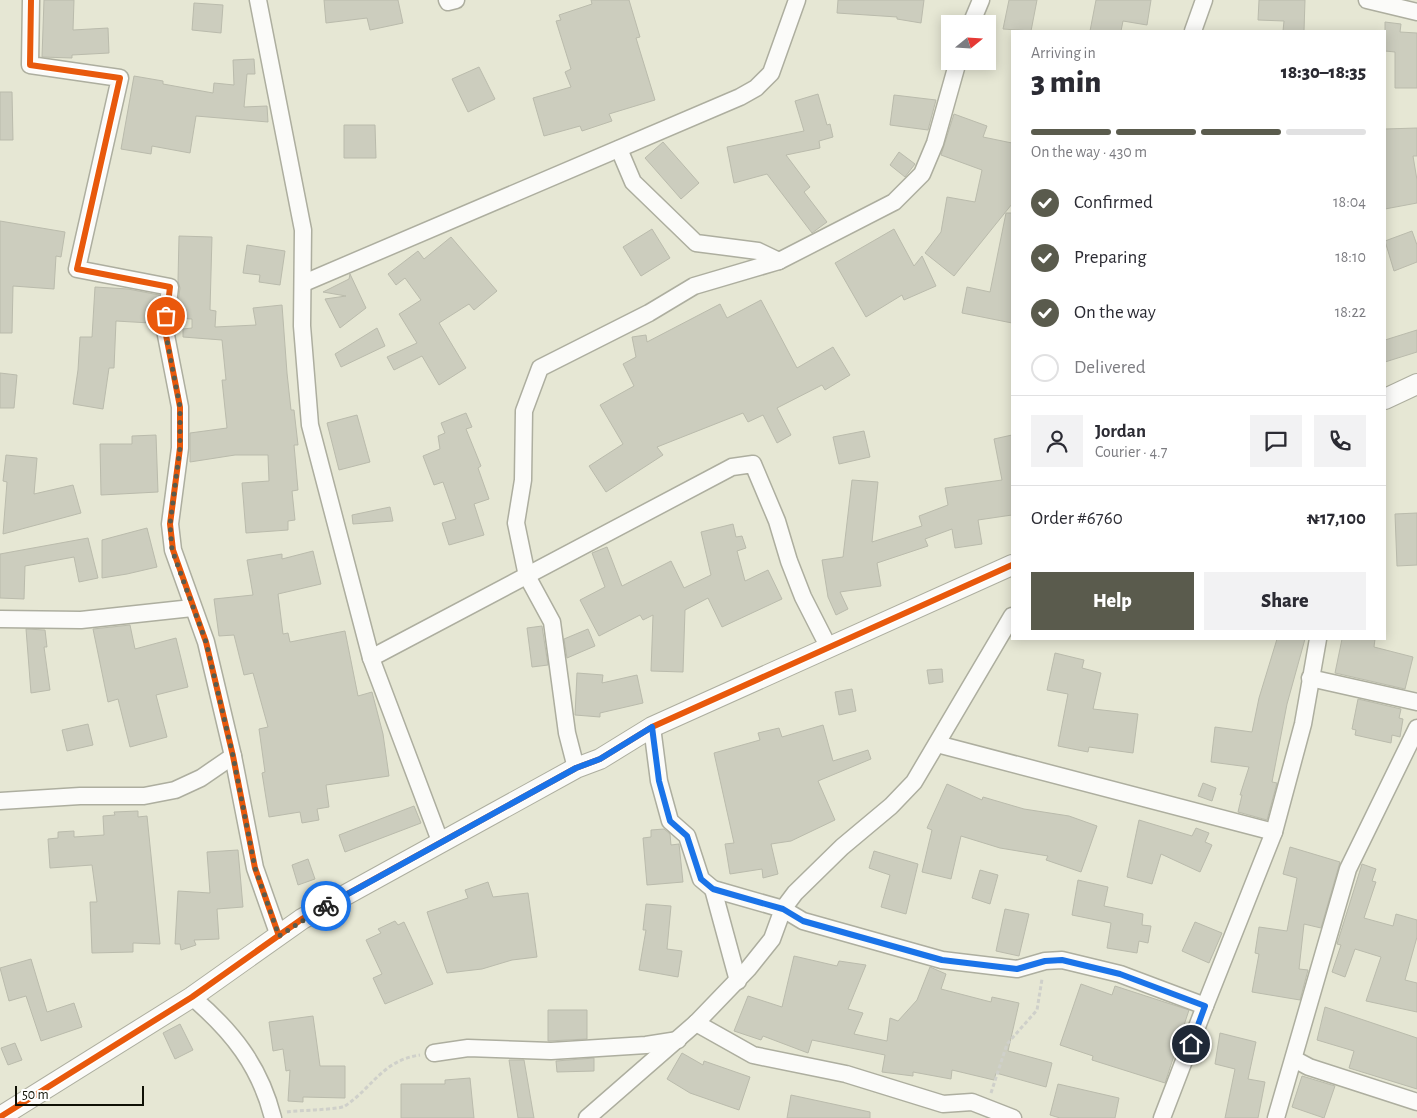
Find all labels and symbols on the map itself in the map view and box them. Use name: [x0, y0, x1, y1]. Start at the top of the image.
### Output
north arrow: [941, 15, 996, 70]
pin: [145, 295, 187, 337]
courier: [301, 881, 351, 931]
pin: [1170, 1023, 1212, 1065]
scale bar: [15, 1083, 144, 1106]

